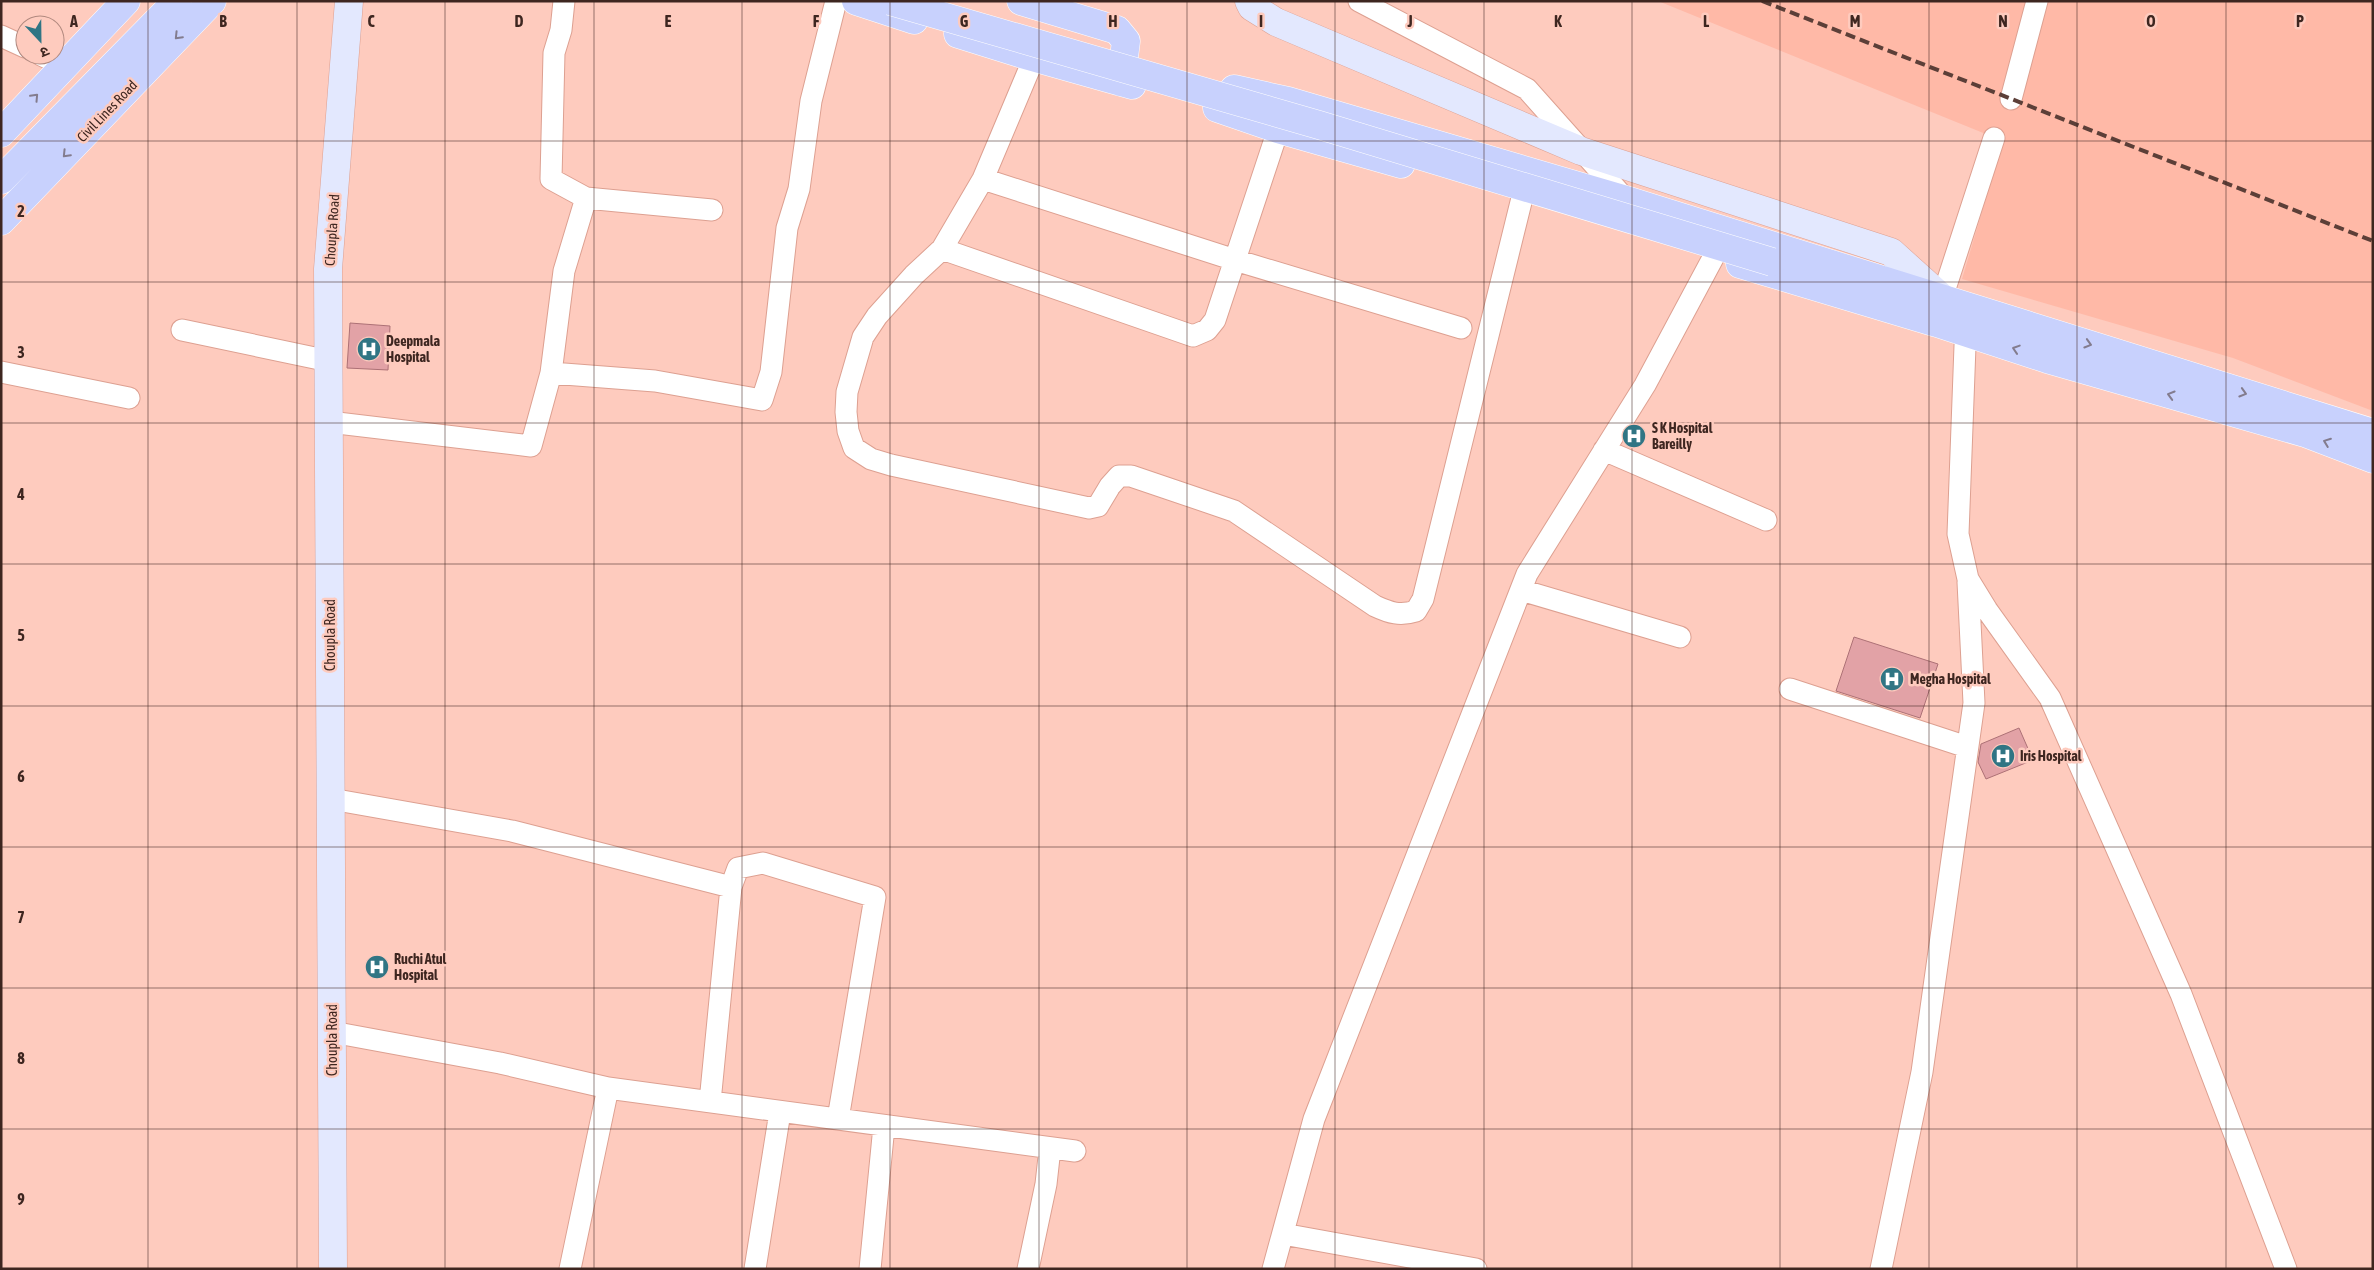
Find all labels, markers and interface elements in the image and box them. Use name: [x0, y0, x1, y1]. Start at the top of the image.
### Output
text: A: [69, 12, 78, 30]
text: B: [219, 12, 227, 30]
text: C: [367, 12, 375, 30]
text: D: [515, 12, 524, 30]
text: E: [665, 12, 672, 30]
text: F: [813, 12, 820, 30]
text: G: [960, 12, 969, 30]
text: H: [1108, 12, 1118, 30]
text: I: [1259, 12, 1263, 30]
text: J: [1406, 12, 1413, 30]
text: K: [1554, 12, 1562, 30]
text: L: [1703, 12, 1710, 30]
text: M: [1850, 12, 1860, 30]
text: N: [1998, 12, 2008, 30]
text: O: [2146, 12, 2156, 30]
text: P: [2296, 12, 2304, 30]
north arrow: [15, 15, 65, 65]
one-way arrow: [175, 31, 184, 40]
text: उ: [37, 43, 52, 61]
street label: Civil Lines Road: [74, 77, 140, 145]
one-way arrow: [29, 94, 38, 103]
one-way arrow: [63, 148, 72, 157]
street label: Choupla Road: [322, 194, 342, 266]
text: 2: [17, 202, 25, 220]
place label: Deepmala Hospital: [386, 333, 440, 365]
hospital icon: Deepmala Hospital: [356, 336, 382, 362]
one-way arrow: [2083, 338, 2092, 348]
text: 3: [17, 343, 25, 361]
one-way arrow: [2012, 345, 2020, 355]
one-way arrow: [2238, 387, 2247, 397]
one-way arrow: [2167, 390, 2176, 401]
place label: S K Hospital Bareilly: [1652, 420, 1713, 452]
hospital icon: S K Hospital Bareilly: [1621, 423, 1647, 449]
one-way arrow: [2323, 437, 2332, 448]
text: 4: [16, 485, 25, 503]
street label: Choupla Road: [322, 599, 338, 671]
text: 5: [17, 626, 25, 644]
hospital icon: Megha Hospital: [1879, 666, 1905, 692]
place label: Megha Hospital: [1910, 671, 1991, 687]
hospital icon: Iris Hospital: [1990, 743, 2016, 769]
place label: Iris Hospital: [2020, 748, 2082, 764]
text: 6: [17, 767, 25, 785]
text: 7: [17, 908, 25, 926]
place label: Ruchi Atul Hospital: [394, 951, 447, 983]
hospital icon: Ruchi Atul Hospital: [364, 954, 390, 980]
street label: Choupla Road: [324, 1004, 340, 1076]
text: 8: [17, 1049, 25, 1067]
text: 9: [17, 1190, 25, 1208]

